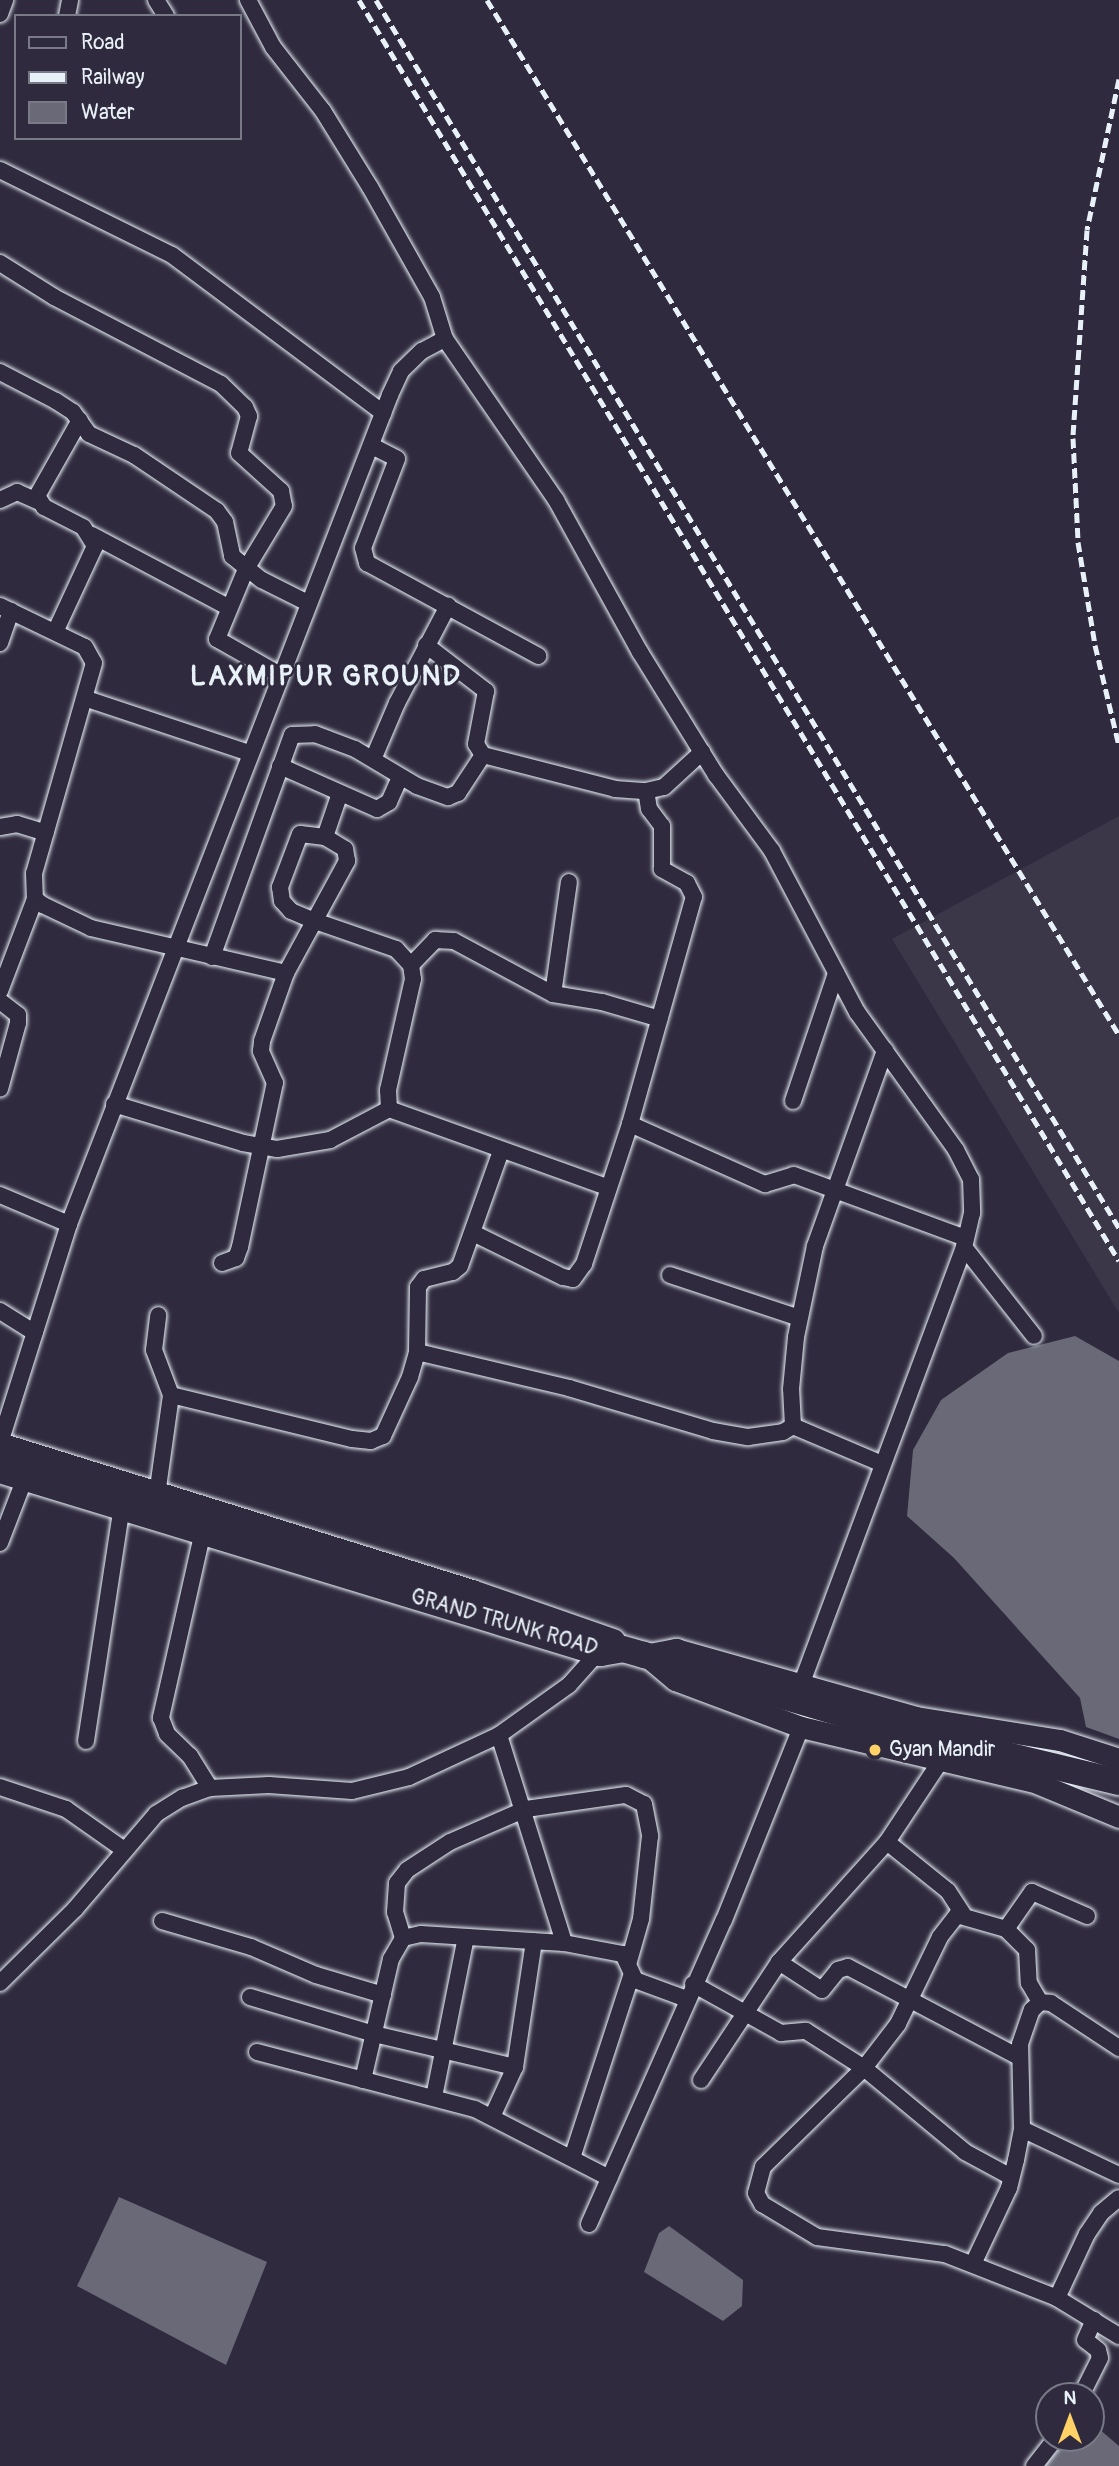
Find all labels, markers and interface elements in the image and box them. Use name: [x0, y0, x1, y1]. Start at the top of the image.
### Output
legend: [14, 14, 242, 140]
text: Road: [81, 29, 125, 56]
text: Railway: [81, 64, 145, 91]
text: Water: [81, 99, 134, 126]
district label: LAXMIPUR GROUND: [192, 660, 460, 694]
street label: GRAND TRUNK ROAD: [408, 1584, 600, 1662]
place label: Gyan Mandir: [889, 1737, 995, 1763]
marker: Gyan Mandir: [867, 1742, 883, 1758]
north arrow: [1035, 2382, 1105, 2452]
text: N: [1064, 2386, 1076, 2410]

